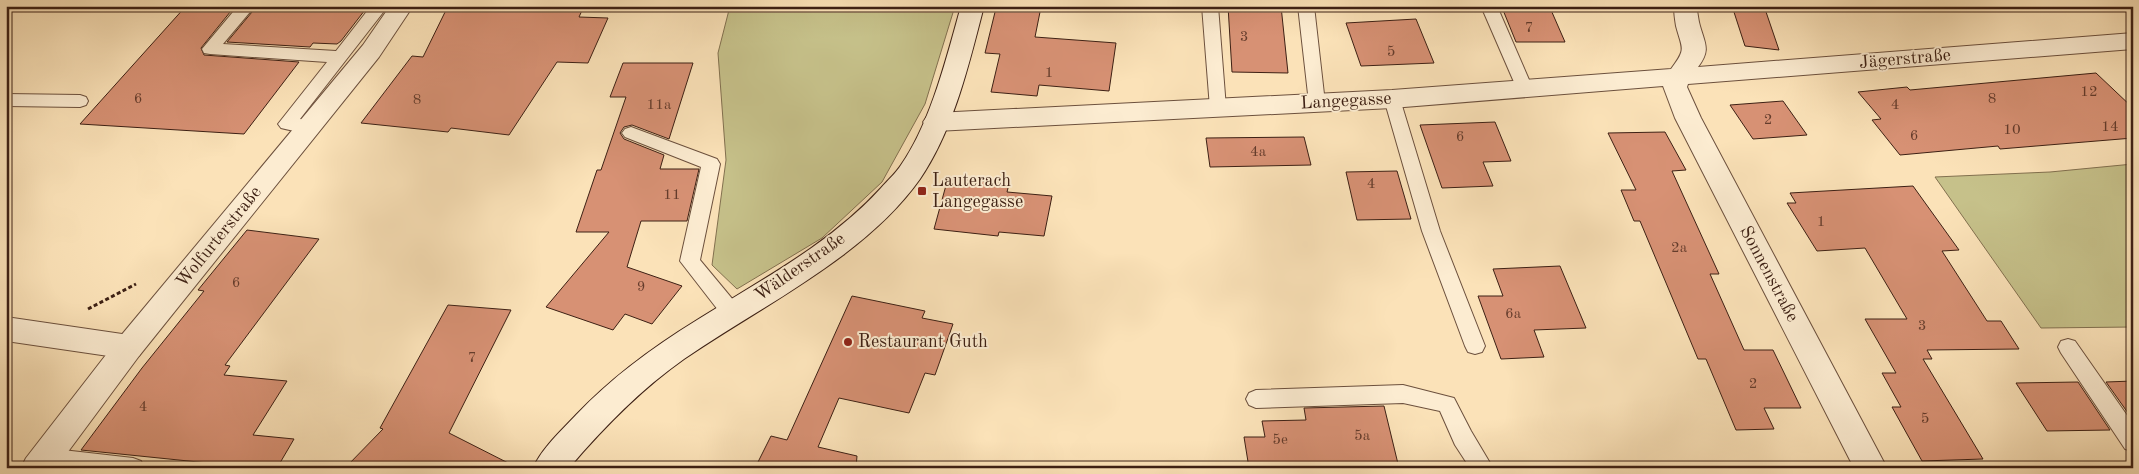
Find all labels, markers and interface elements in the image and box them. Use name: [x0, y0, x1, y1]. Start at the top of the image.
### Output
house number: 7: [1525, 21, 1533, 36]
house number: 3: [1240, 30, 1248, 45]
house number: 5: [1387, 45, 1395, 60]
street label: Jägerstraße: [1858, 46, 1952, 72]
house number: 1: [1045, 66, 1053, 81]
house number: 12: [2080, 85, 2098, 100]
street label: Langegasse: [1300, 90, 1392, 112]
house number: 6: [134, 92, 142, 107]
house number: 8: [1988, 92, 1996, 107]
house number: 8: [413, 93, 421, 108]
house number: 11a: [647, 98, 672, 113]
house number: 4: [1891, 98, 1899, 113]
house number: 2: [1764, 113, 1772, 128]
house number: 14: [2101, 120, 2119, 135]
house number: 10: [2003, 123, 2021, 138]
house number: 6: [1910, 129, 1918, 144]
house number: 6: [1456, 130, 1464, 145]
house number: 4a: [1250, 145, 1267, 160]
place label: Lauterach Langegasse: [932, 172, 1023, 211]
house number: 4: [1367, 177, 1375, 192]
street label: Wolfurterstraße: [173, 183, 265, 291]
marker: Lauterach Langegasse: [916, 185, 928, 197]
house number: 11: [663, 188, 681, 203]
house number: 1: [1817, 215, 1825, 230]
street label: Sonnenstraße: [1736, 223, 1802, 325]
street label: Wälderstraße: [752, 229, 848, 305]
house number: 2a: [1671, 241, 1688, 256]
house number: 6: [232, 276, 240, 291]
house number: 9: [637, 280, 645, 295]
house number: 6a: [1505, 307, 1522, 322]
house number: 3: [1918, 319, 1926, 334]
place label: Restaurant Guth: [858, 333, 988, 351]
marker: Restaurant Guth: [842, 336, 854, 348]
house number: 7: [468, 351, 476, 366]
house number: 2: [1749, 377, 1757, 392]
house number: 4: [139, 400, 147, 415]
house number: 5: [1921, 412, 1929, 427]
house number: 5a: [1354, 429, 1371, 444]
house number: 5e: [1272, 433, 1288, 448]

